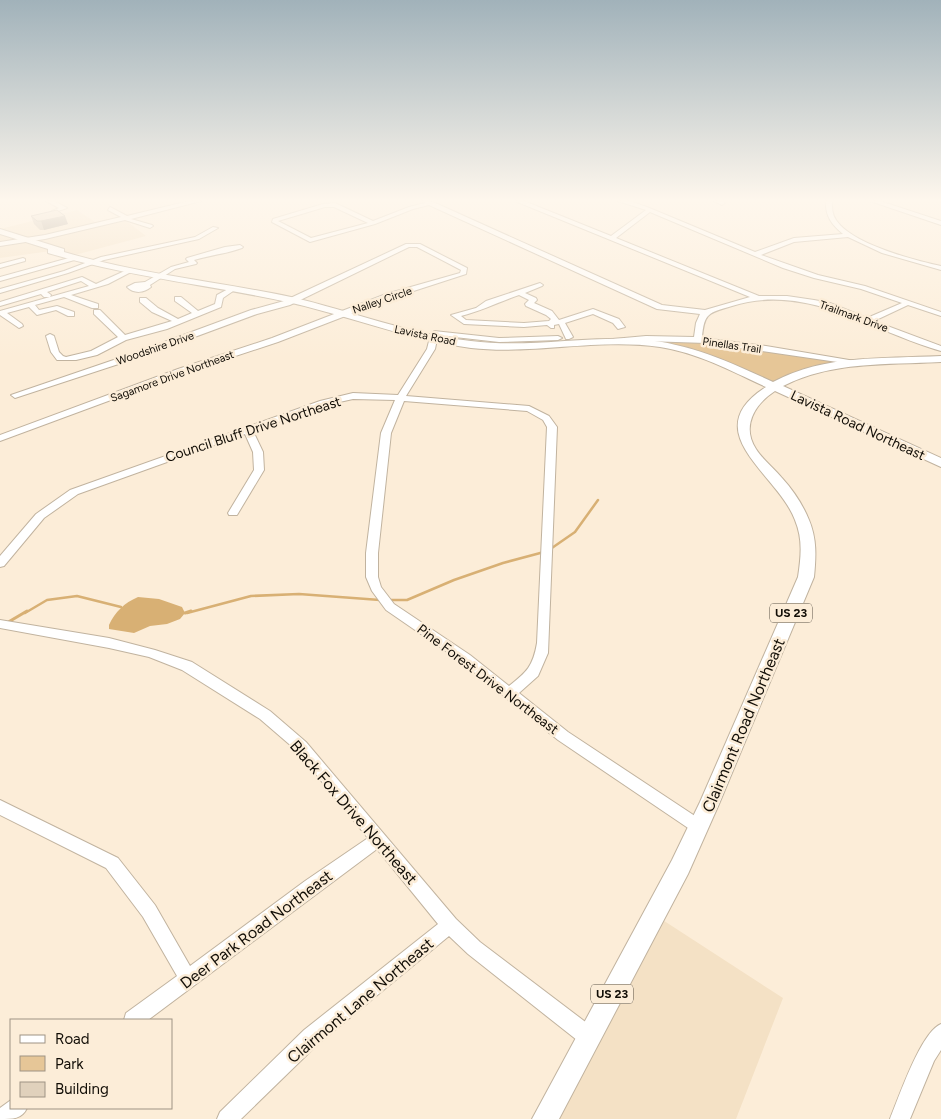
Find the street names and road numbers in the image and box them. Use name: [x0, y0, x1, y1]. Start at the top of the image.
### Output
street label: Nalley Circle: [351, 284, 414, 317]
street label: Trailmark Drive: [818, 298, 890, 335]
street label: Lavista Road: [393, 323, 457, 348]
street label: Woodshire Drive: [115, 329, 196, 368]
street label: Pinellas Trail: [702, 335, 762, 356]
street label: Sagamore Drive Northeast: [109, 348, 236, 405]
street label: Lavista Road Northeast: [788, 387, 928, 464]
street label: Council Bluff Drive Northeast: [163, 393, 343, 466]
road number: US 23: [770, 604, 812, 622]
street label: Pine Forest Drive Northeast: [414, 621, 562, 738]
street label: Clairmont Road Northeast: [698, 635, 789, 815]
street label: Black Fox Drive Northeast: [286, 736, 421, 888]
street label: Deer Park Road Northeast: [177, 866, 336, 993]
street label: Clairmont Lane Northeast: [283, 934, 437, 1067]
road number: US 23: [591, 984, 633, 1004]

